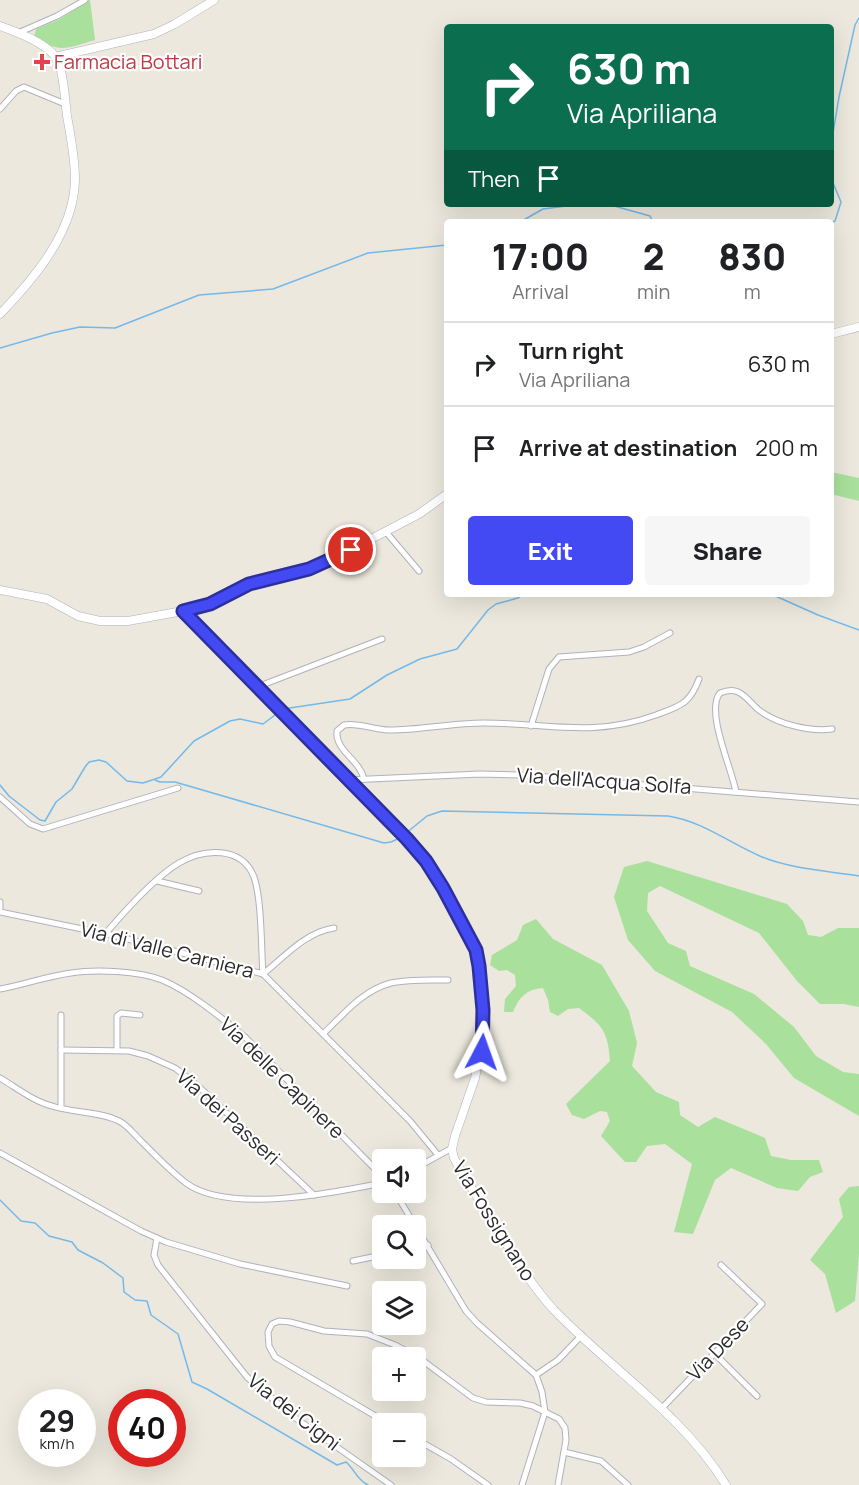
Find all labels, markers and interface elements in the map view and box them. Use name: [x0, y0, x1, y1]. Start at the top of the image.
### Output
text: 630 m: [567, 39, 691, 97]
place label: Farmacia Bottari: [54, 48, 203, 75]
icon: right: [468, 48, 546, 126]
marker: Farmacia Bottari: [35, 55, 49, 69]
text: Via Apriliana: [567, 94, 717, 131]
icon: arrive: [532, 162, 565, 195]
text: Then: [468, 164, 520, 194]
text: 17:00: [492, 232, 589, 281]
text: 2: [643, 232, 665, 281]
text: 830: [718, 232, 786, 281]
text: Arrival: [512, 278, 569, 305]
text: min: [637, 278, 670, 305]
text: m: [744, 278, 761, 305]
text: Turn right: [519, 336, 624, 366]
icon: right: [468, 348, 501, 381]
text: 630 m: [748, 349, 810, 379]
text: Via Apriliana: [519, 366, 630, 393]
icon: arrive: [468, 432, 501, 465]
text: Arrive at destination: [519, 433, 737, 463]
text: 200 m: [755, 433, 818, 463]
button: Exit: [468, 516, 633, 585]
button: Share: [645, 516, 810, 585]
pin: [325, 524, 376, 575]
icon: arrive: [334, 533, 367, 566]
street label: Via dell'Acqua Solfa: [516, 761, 692, 800]
street label: Via di Valle Carniera: [77, 915, 257, 984]
street label: Via delle Capinere: [214, 1011, 351, 1144]
position arrow: [450, 1020, 514, 1084]
street label: Via dei Passeri: [171, 1063, 286, 1170]
map controls: [372, 1149, 426, 1467]
button: sound: [372, 1149, 426, 1203]
street label: Via Fossignano: [447, 1155, 542, 1286]
button: search: [372, 1215, 426, 1269]
button: layers: [372, 1281, 426, 1335]
street label: Via Dese: [681, 1311, 755, 1386]
button: +: [372, 1347, 426, 1401]
street label: Via dei Cigni: [242, 1367, 346, 1456]
speed limit sign: 40: [108, 1389, 186, 1467]
text: 29: [39, 1400, 75, 1441]
button: −: [372, 1413, 426, 1467]
text: km/h: [40, 1433, 74, 1454]

